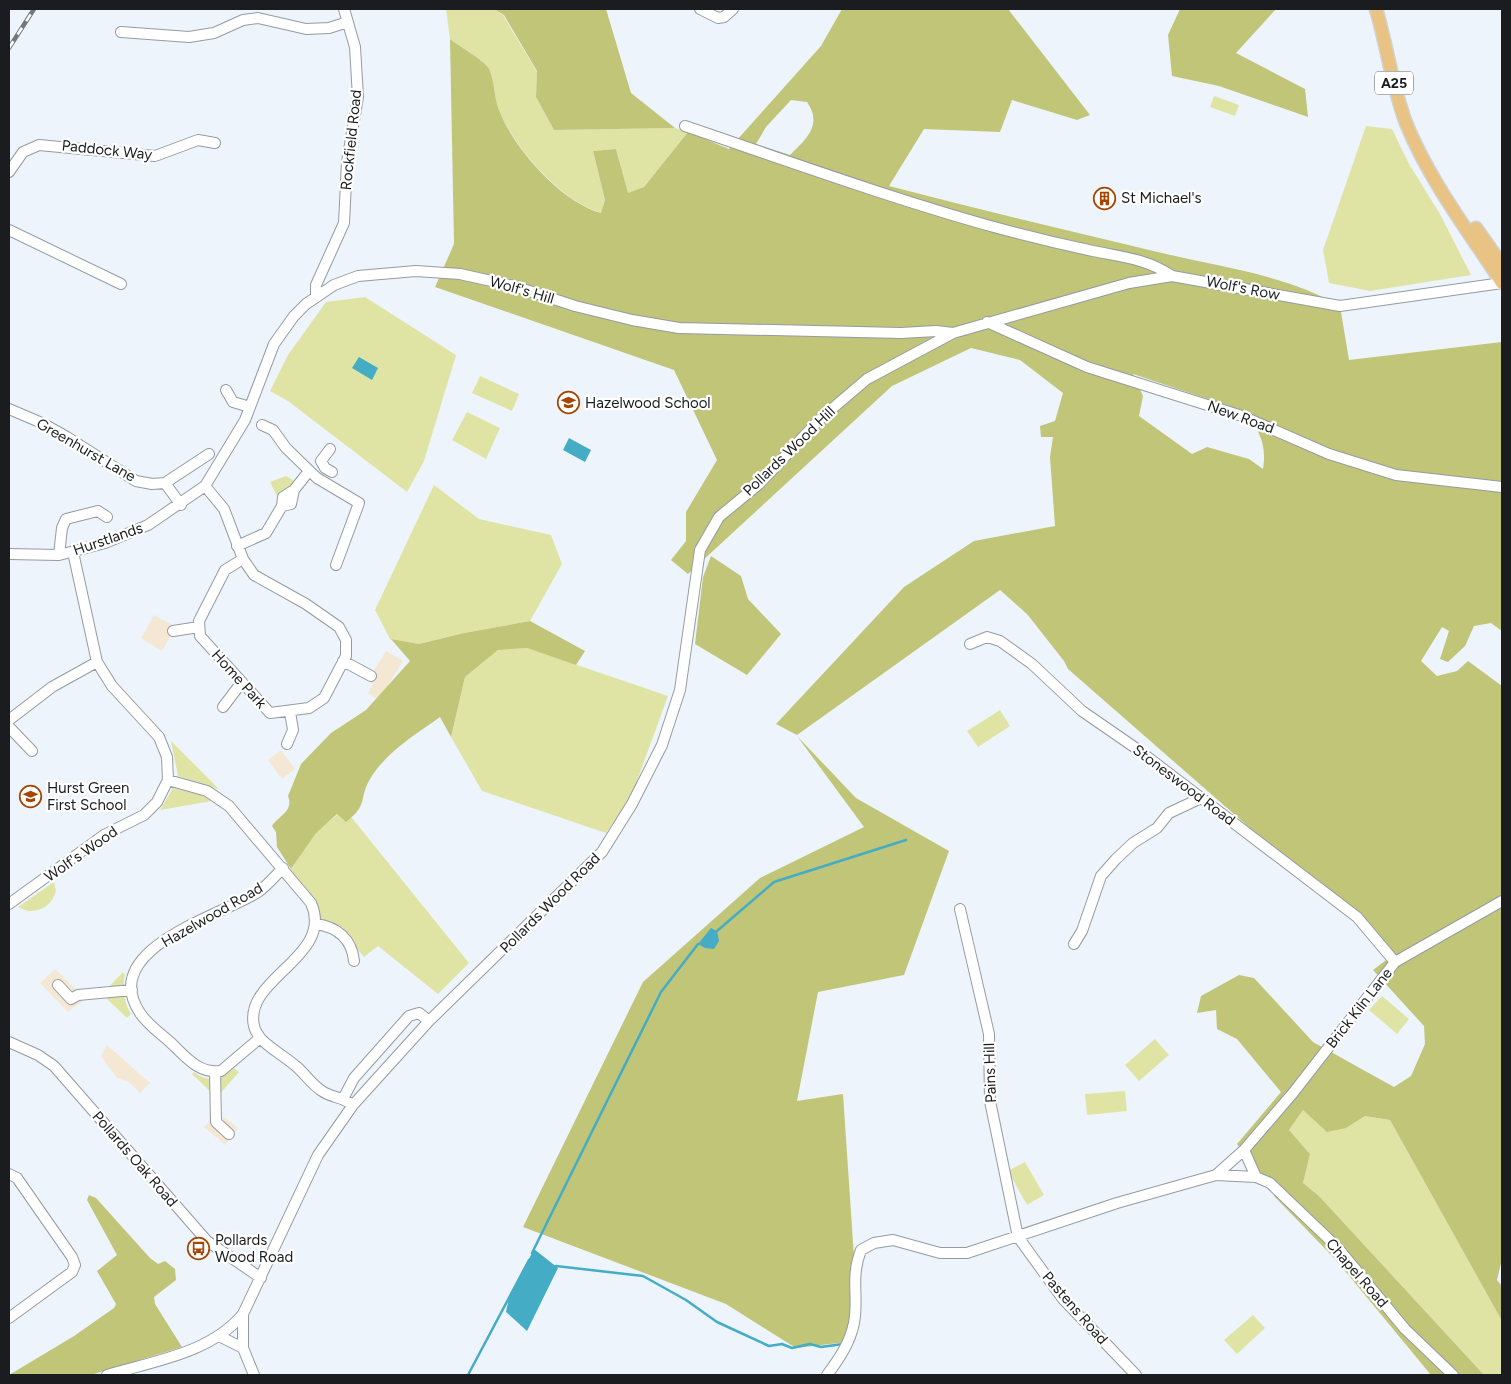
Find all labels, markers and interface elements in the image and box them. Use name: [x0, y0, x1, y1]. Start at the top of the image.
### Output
road number: A25: [1375, 72, 1413, 95]
street label: Rockfield Road: [337, 89, 365, 191]
street label: Paddock Way: [61, 136, 153, 164]
building icon: St Michael's: [1093, 186, 1117, 210]
place label: St Michael's: [1121, 189, 1201, 207]
street label: Wolf's Hill: [488, 272, 556, 308]
street label: Wolf's Row: [1205, 272, 1282, 304]
school or university icon: Hazelwood School: [557, 391, 581, 415]
place label: Hazelwood School: [585, 394, 711, 412]
street label: New Road: [1205, 397, 1277, 437]
street label: Pollards Wood Hill: [739, 402, 839, 500]
street label: Greenhurst Lane: [33, 414, 139, 486]
street label: Hurstlands: [71, 519, 145, 559]
street label: Home Park: [208, 646, 271, 713]
street label: Stoneswood Road: [1129, 741, 1239, 829]
place label: Hurst Green First School: [47, 779, 129, 814]
school or university icon: Hurst Green First School: [19, 785, 43, 809]
street label: Wolf's Wood: [41, 822, 121, 886]
street label: Pollards Wood Road: [496, 849, 604, 957]
street label: Hazelwood Road: [158, 879, 266, 951]
street label: Brick Kiln Lane: [1322, 964, 1396, 1052]
street label: Pains Hill: [980, 1043, 1000, 1103]
street label: Pollards Oak Road: [89, 1107, 181, 1211]
place label: Pollards Wood Road: [215, 1231, 293, 1266]
street label: Chapel Road: [1322, 1235, 1392, 1311]
bus stop icon: Pollards Wood Road: [187, 1237, 211, 1261]
street label: Pastens Road: [1038, 1268, 1112, 1348]

